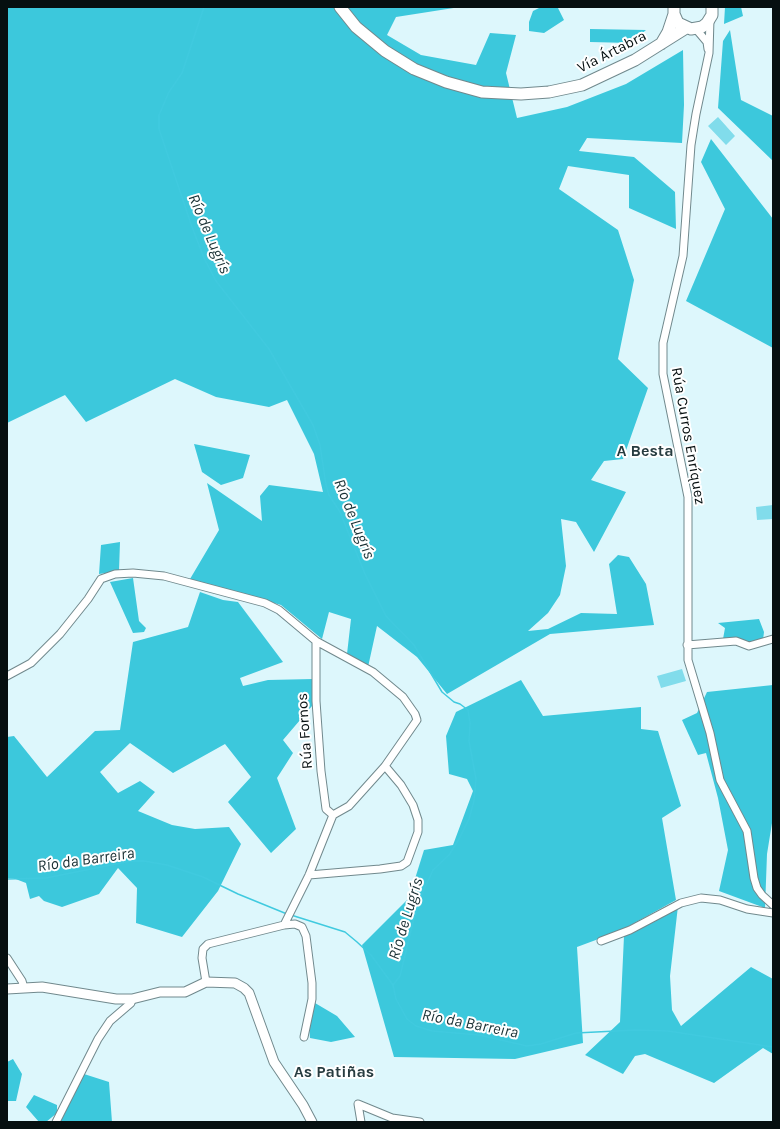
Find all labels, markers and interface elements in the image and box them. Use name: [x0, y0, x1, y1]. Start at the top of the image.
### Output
street label: Vía Ártabra: [574, 27, 650, 77]
water label: Río de Lugrís: [184, 191, 234, 277]
street label: Rúa Curros Enríquez: [667, 366, 709, 506]
district label: A Besta: [616, 441, 674, 461]
water label: Río de Lugrís: [329, 476, 379, 562]
street label: Rúa Fornos: [293, 692, 317, 770]
water label: Río da Barreira: [36, 844, 136, 876]
water label: Río de Lugrís: [384, 876, 428, 962]
water label: Río da Barreira: [420, 1005, 520, 1043]
district label: As Patiñas: [294, 1062, 374, 1082]

